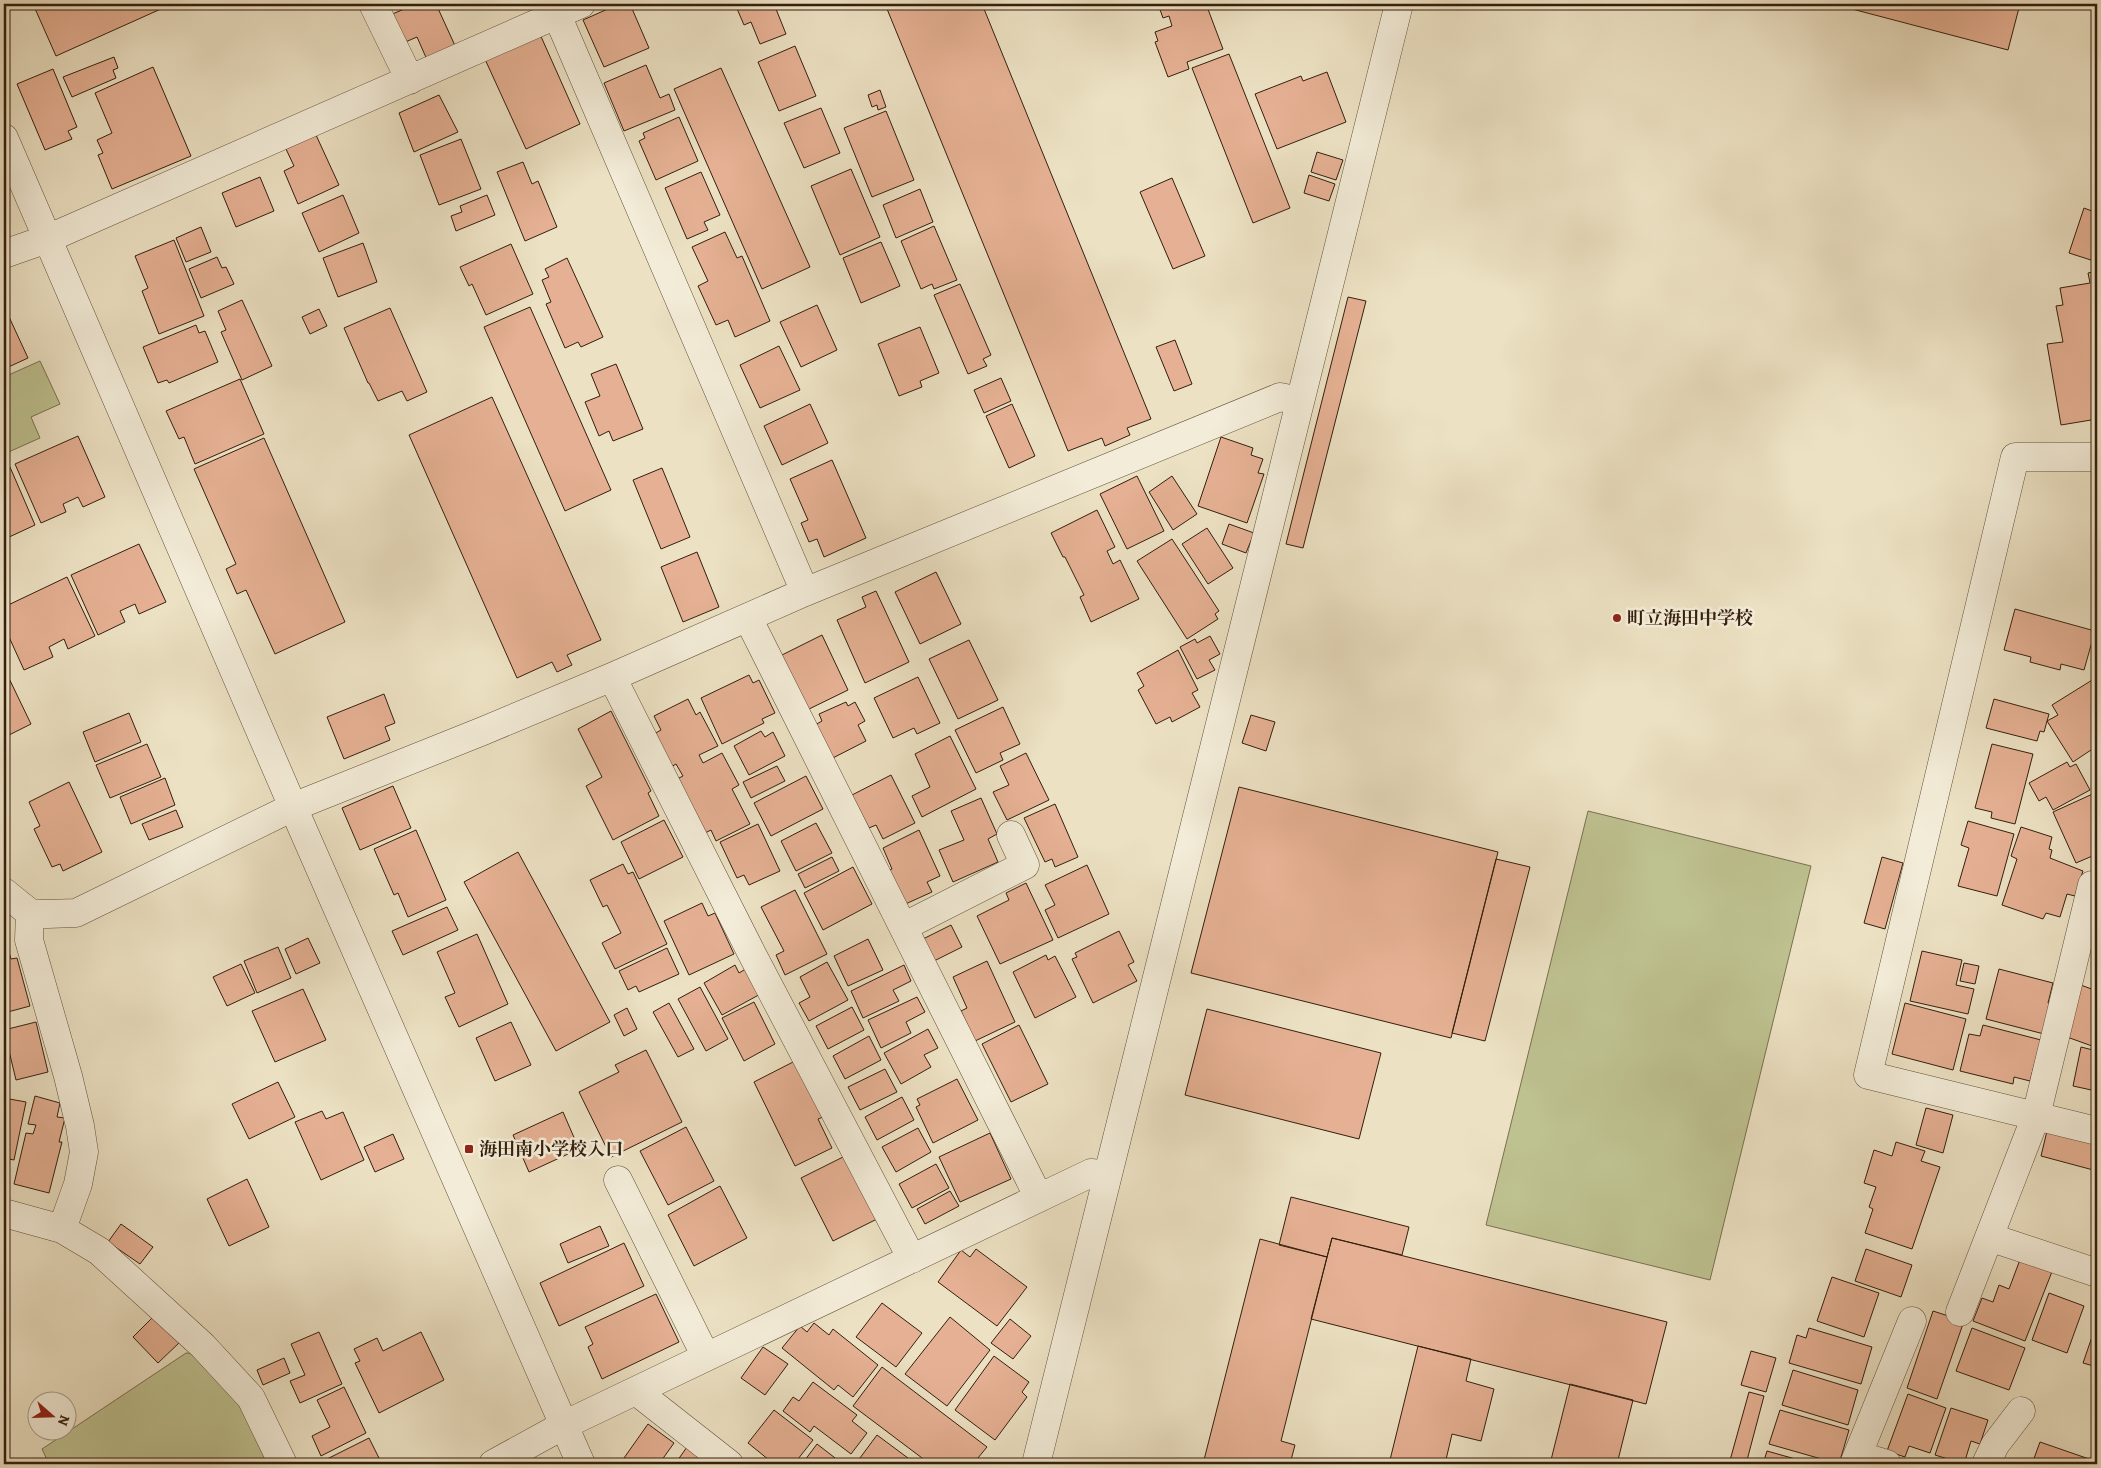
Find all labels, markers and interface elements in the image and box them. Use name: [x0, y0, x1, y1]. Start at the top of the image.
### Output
place label: 町立海田中学校: [1627, 606, 1753, 630]
marker: 町立海田中学校: [1611, 612, 1623, 624]
place label: 海田南小学校入口: [479, 1137, 623, 1161]
marker: 海田南小学校入口: [463, 1143, 475, 1155]
north arrow: [28, 1390, 78, 1440]
text: N: [53, 1412, 74, 1428]

